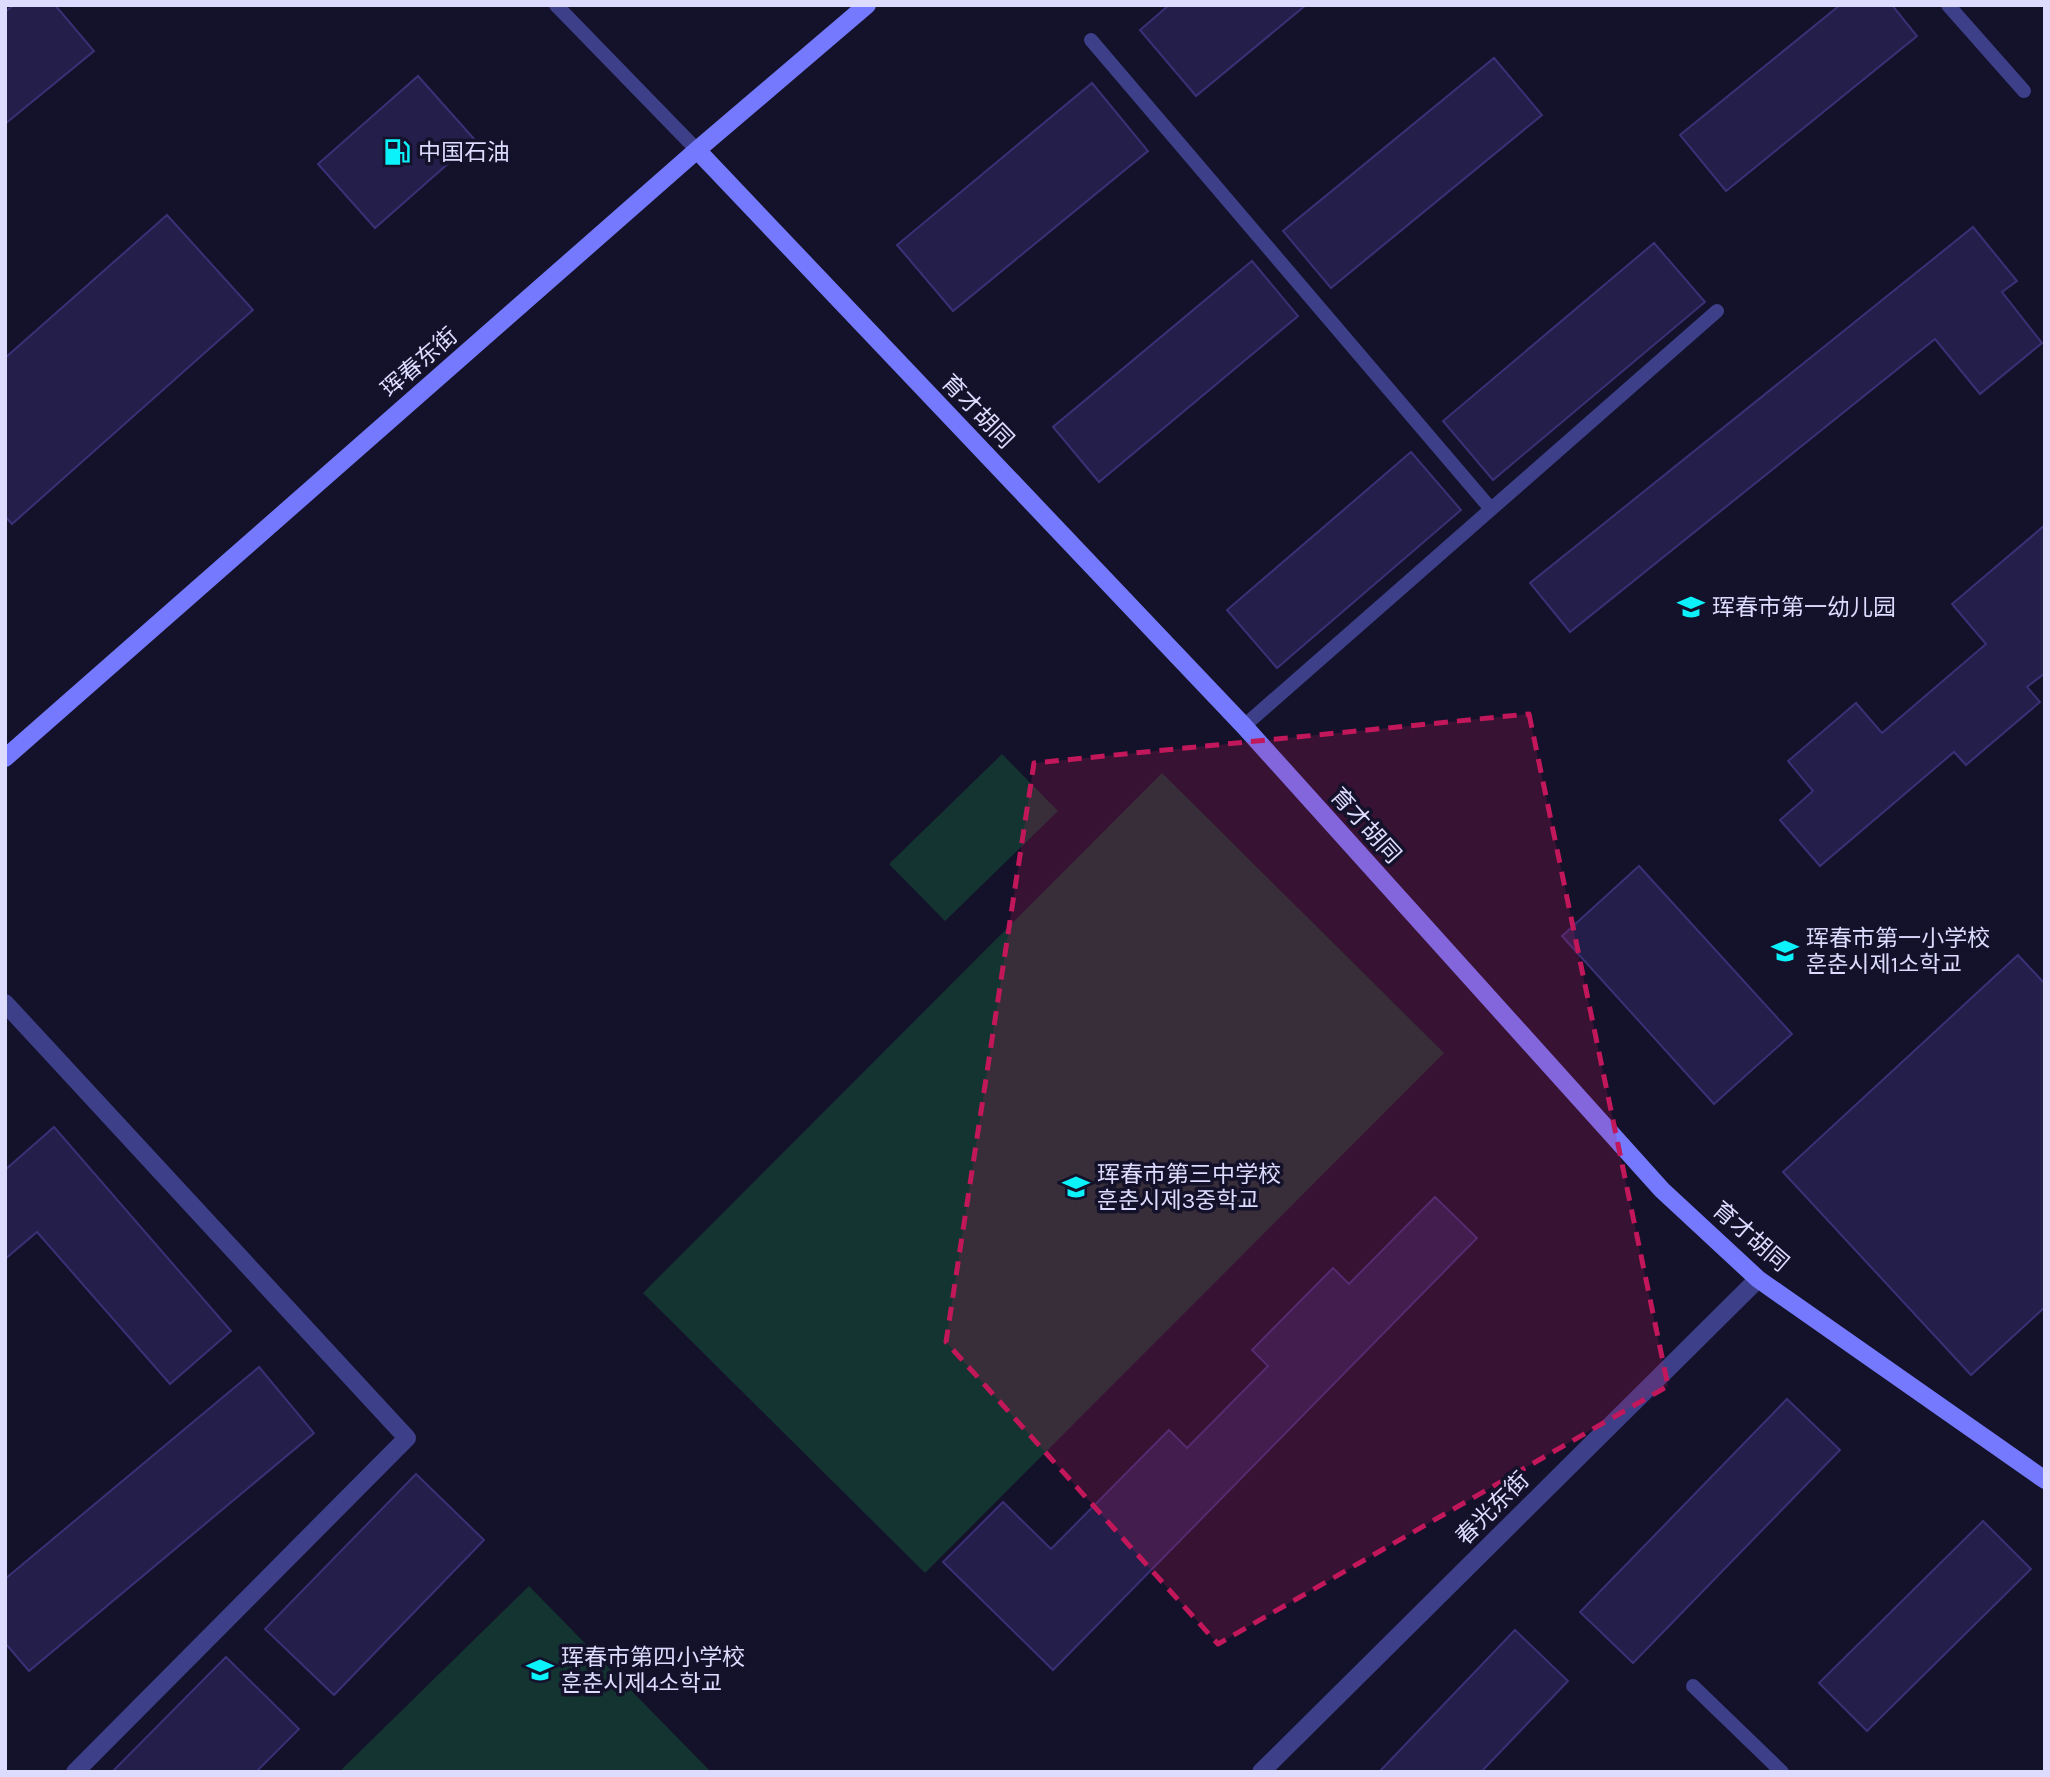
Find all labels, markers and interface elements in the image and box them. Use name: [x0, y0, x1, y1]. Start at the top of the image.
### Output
fuel station icon: 中国石油: [382, 137, 412, 167]
place label: 中国石油: [418, 139, 510, 166]
street label: 珲春东街: [376, 322, 463, 403]
street label: 育才胡同: [936, 369, 1019, 454]
school or university icon: 珲春市第一幼儿园: [1676, 592, 1706, 622]
place label: 珲春市第一幼儿园: [1712, 594, 1896, 621]
street label: 育才胡同: [1325, 782, 1406, 869]
place label: 珲春市第一小学校 훈춘시제1소학교: [1806, 925, 1990, 978]
school or university icon: 珲春市第一小学校 훈춘시제1소학교: [1770, 936, 1800, 966]
place label: 珲春市第三中学校 훈춘시제3중학교: [1097, 1161, 1281, 1214]
school or university icon: 珲春市第三中学校 훈춘시제3중학교: [1061, 1172, 1091, 1202]
street label: 育才胡同: [1707, 1196, 1794, 1277]
street label: 春光东街: [1450, 1466, 1534, 1550]
place label: 珲春市第四小学校 훈춘시제4소학교: [561, 1644, 745, 1697]
school or university icon: 珲春市第四小学校 훈춘시제4소학교: [525, 1655, 555, 1685]

